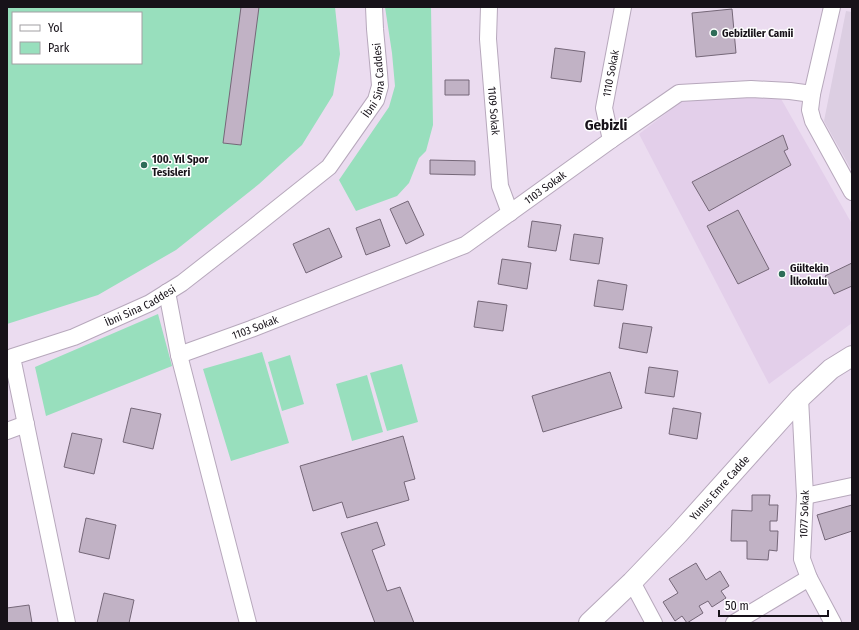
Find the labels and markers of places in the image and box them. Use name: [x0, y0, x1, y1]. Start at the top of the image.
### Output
place label: Gebizliler Camii: [722, 27, 794, 40]
marker: Gebizliler Camii: [709, 28, 719, 38]
place label: 100. Yıl Spor Tesisleri: [152, 153, 210, 179]
marker: 100. Yıl Spor Tesisleri: [139, 160, 149, 170]
place label: Gültekin İlkokulu: [790, 262, 829, 288]
marker: Gültekin İlkokulu: [777, 269, 787, 279]

